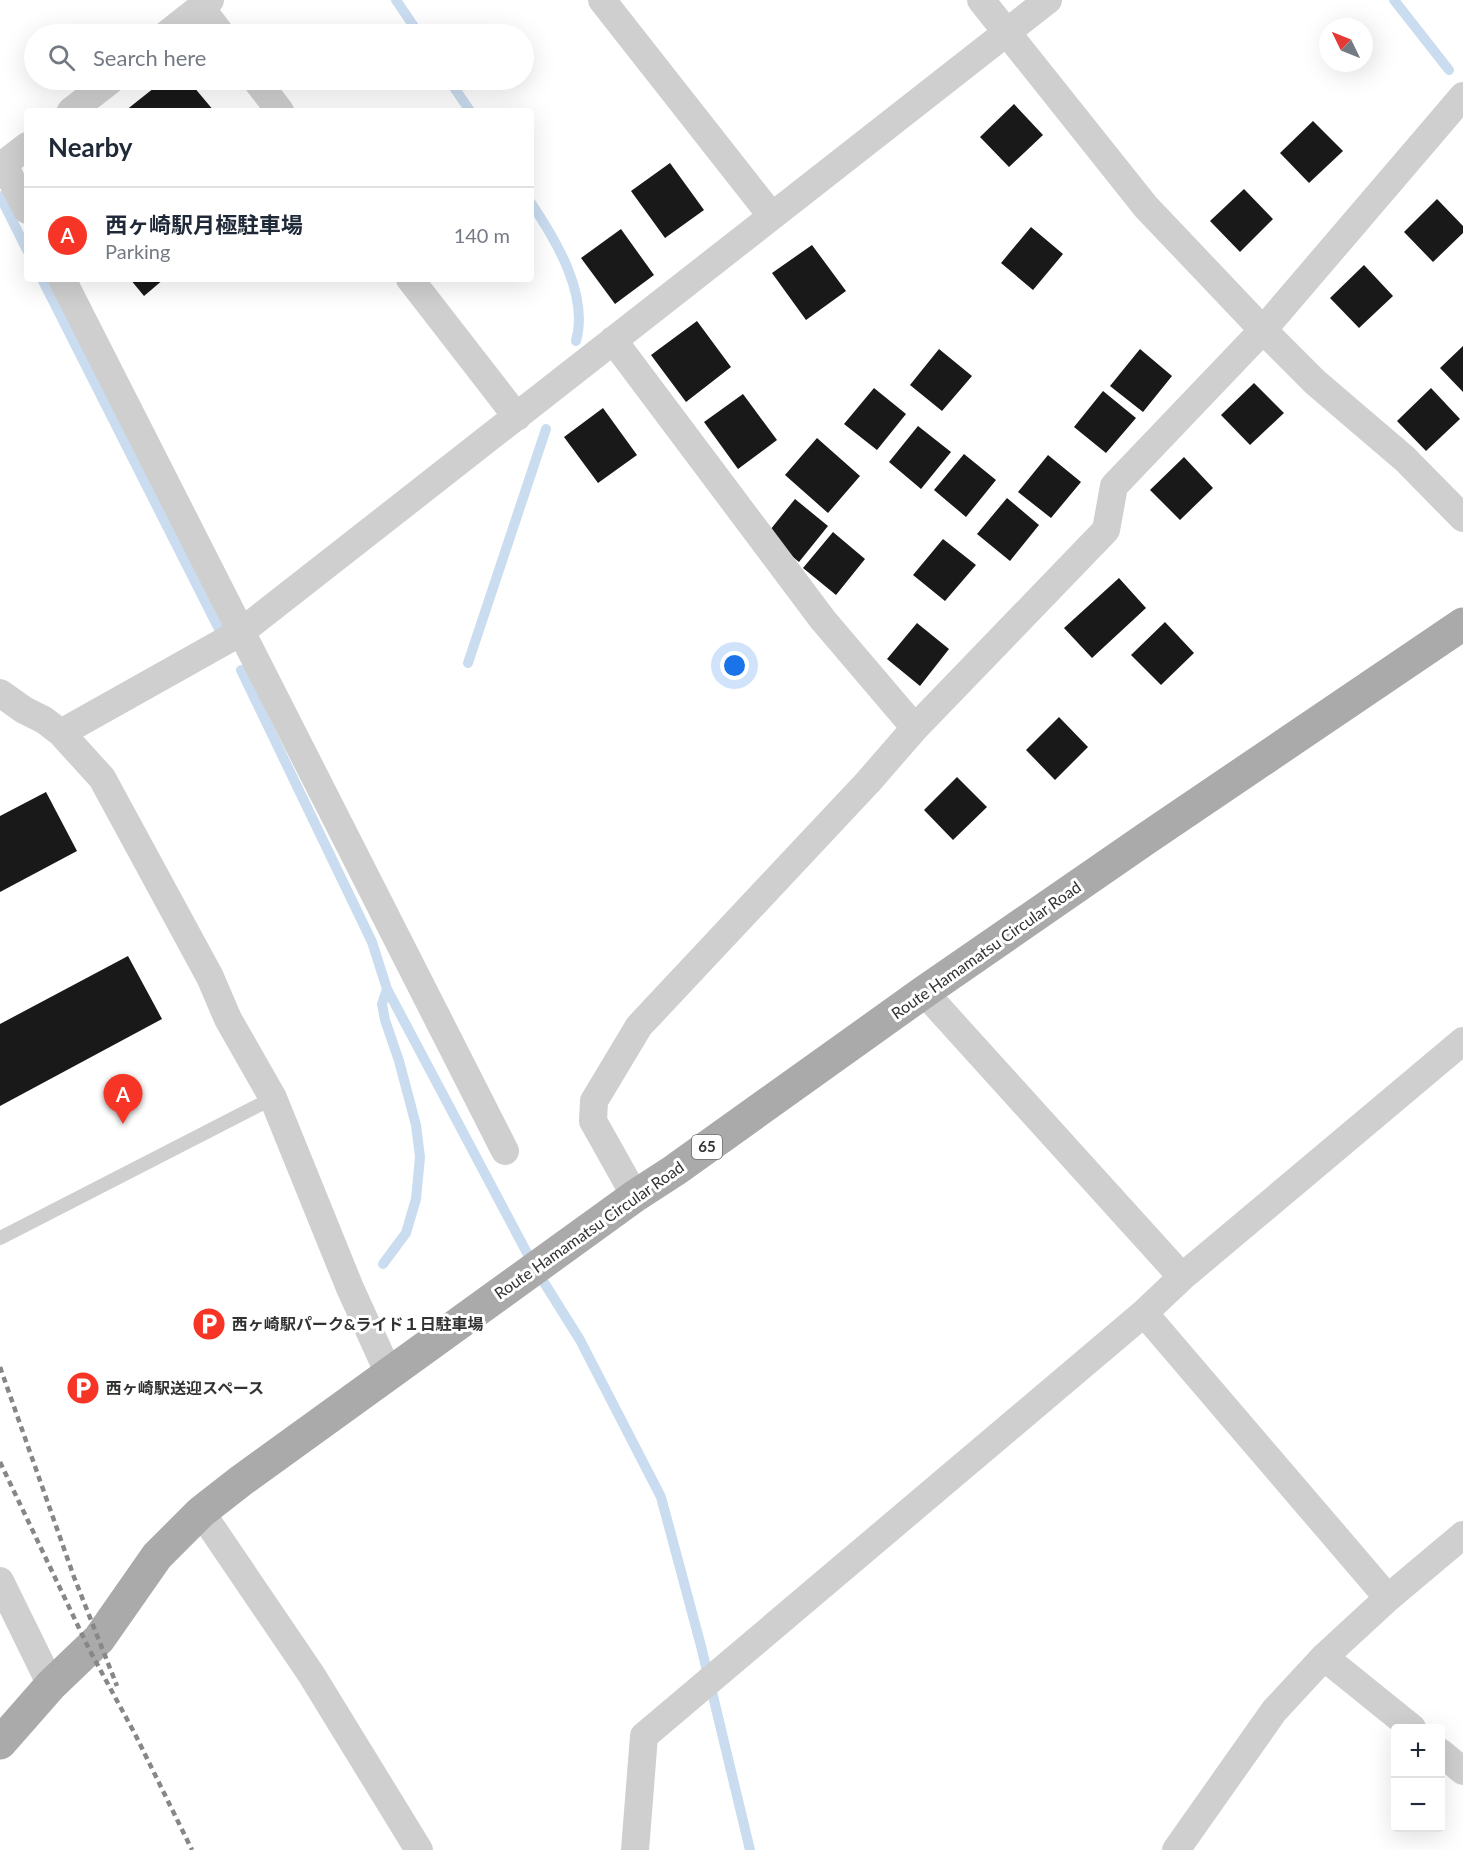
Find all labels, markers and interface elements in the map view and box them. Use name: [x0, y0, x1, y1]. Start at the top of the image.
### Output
north arrow: [1319, 18, 1373, 72]
search box: [24, 24, 534, 90]
icon: search: [45, 41, 78, 74]
text: Search here: [93, 44, 206, 71]
text: Nearby: [48, 131, 133, 163]
text: 西ヶ崎駅月極駐車場: [105, 211, 303, 238]
text: A: [61, 223, 74, 247]
text: 140 m: [454, 223, 510, 247]
text: Parking: [105, 239, 170, 263]
your location: [720, 651, 749, 680]
street label: Route Hamamatsu Circular Road: [887, 877, 1084, 1022]
pin: A: [104, 1074, 142, 1124]
road number: 65: [692, 1135, 722, 1159]
street label: Route Hamamatsu Circular Road: [490, 1157, 687, 1302]
parking icon: 西ヶ崎駅パーク&ライド１日駐車場: [191, 1306, 227, 1342]
place label: 西ヶ崎駅パーク&ライド１日駐車場: [232, 1314, 484, 1333]
parking icon: 西ヶ崎駅送迎スペース: [65, 1370, 101, 1406]
place label: 西ヶ崎駅送迎スペース: [106, 1378, 264, 1397]
map controls: [1391, 1724, 1445, 1832]
button: +: [1391, 1724, 1445, 1778]
button: −: [1391, 1778, 1445, 1832]

